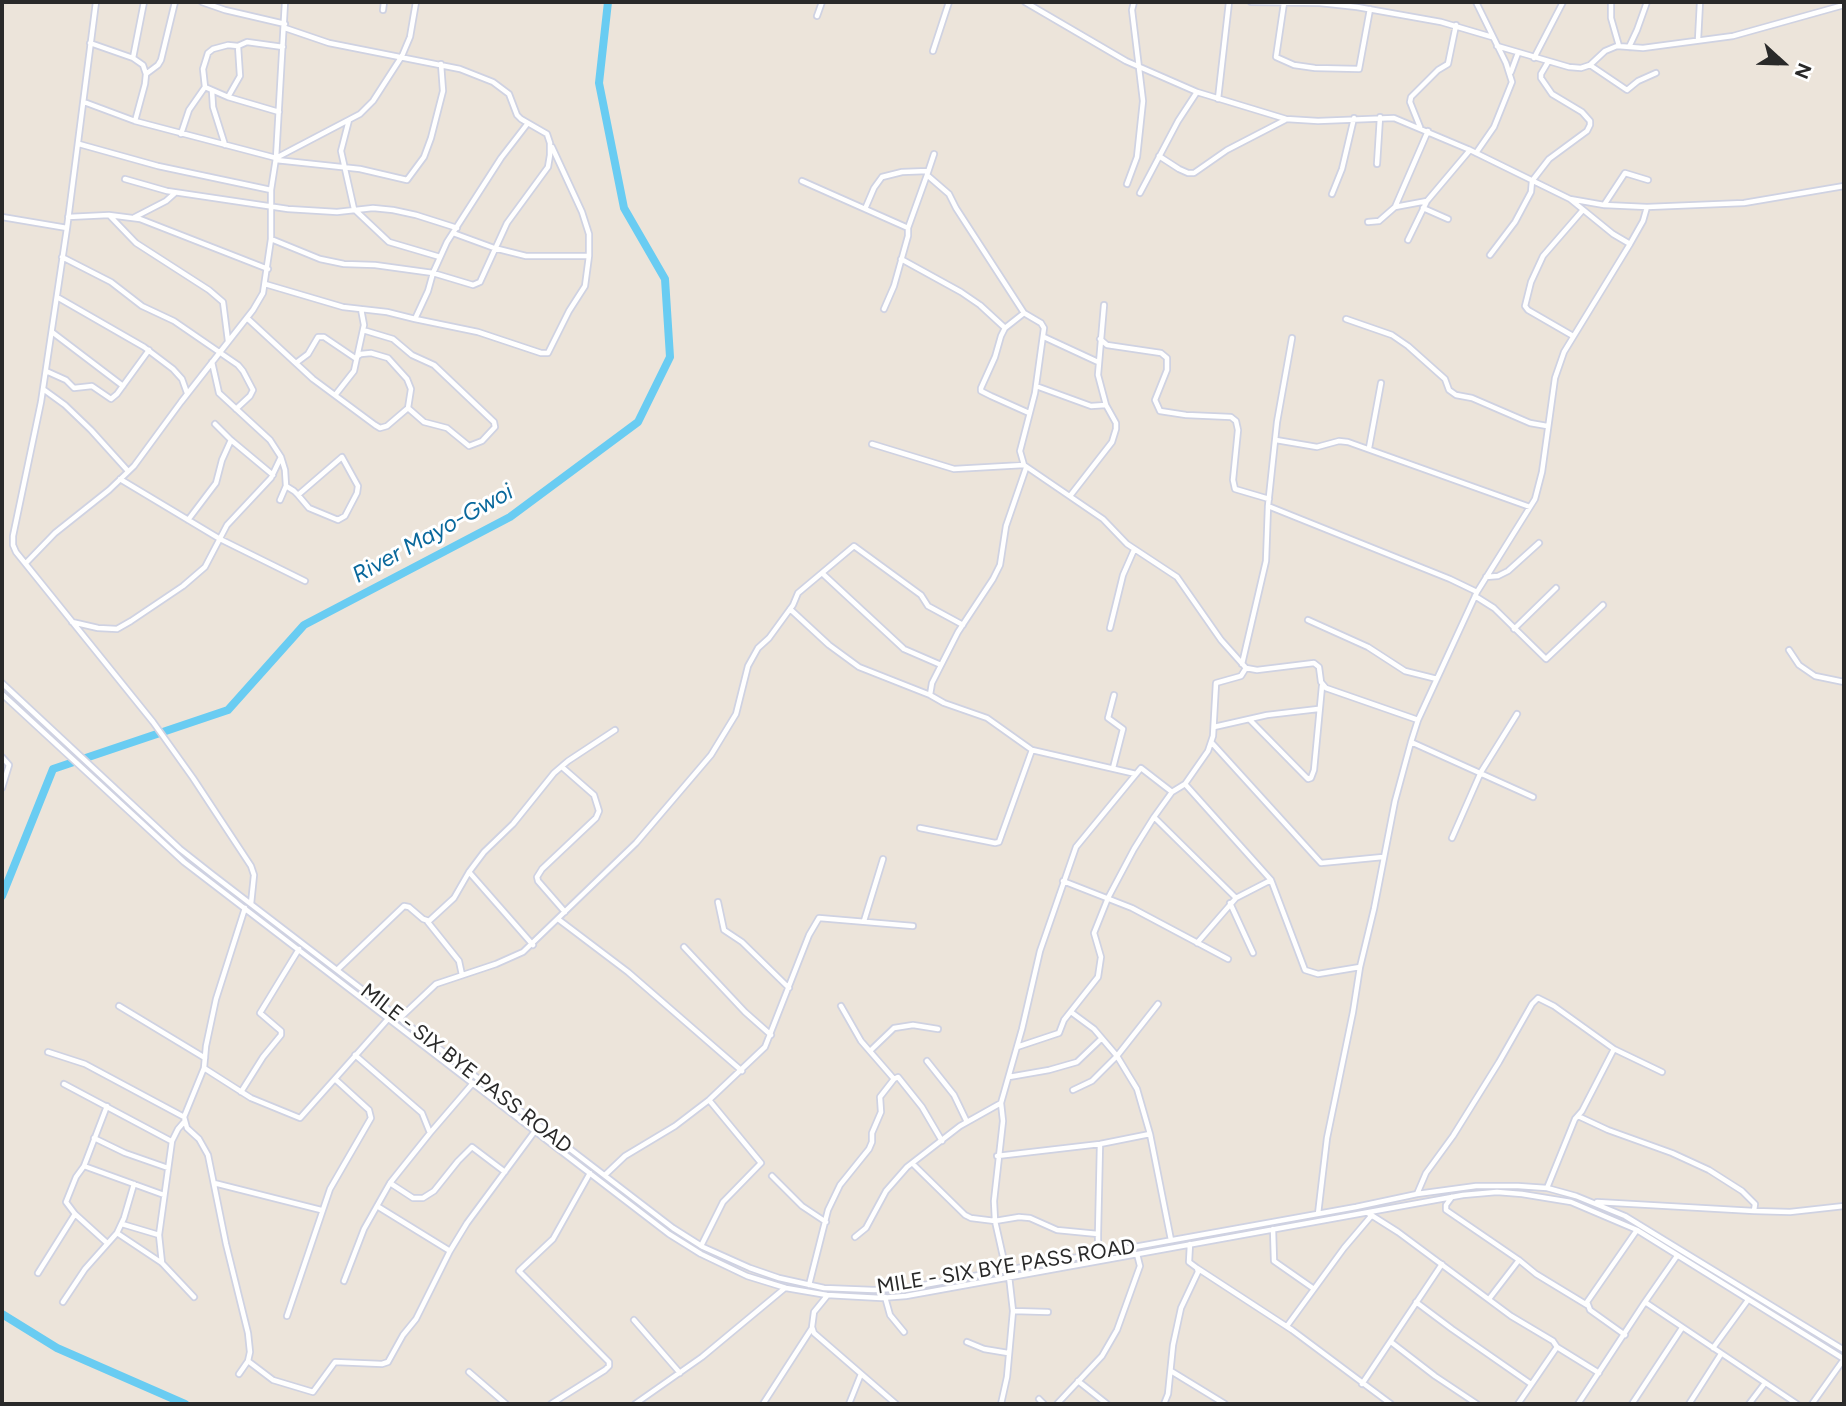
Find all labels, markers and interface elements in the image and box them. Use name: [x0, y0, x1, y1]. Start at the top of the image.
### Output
north arrow: [1748, 28, 1818, 98]
text: N: [1790, 60, 1816, 82]
water label: River Mayo-Gwoi: [348, 478, 518, 590]
street label: MILE - SIX BYE PASS ROAD: [355, 979, 577, 1159]
street label: MILE - SIX BYE PASS ROAD: [875, 1234, 1137, 1300]

